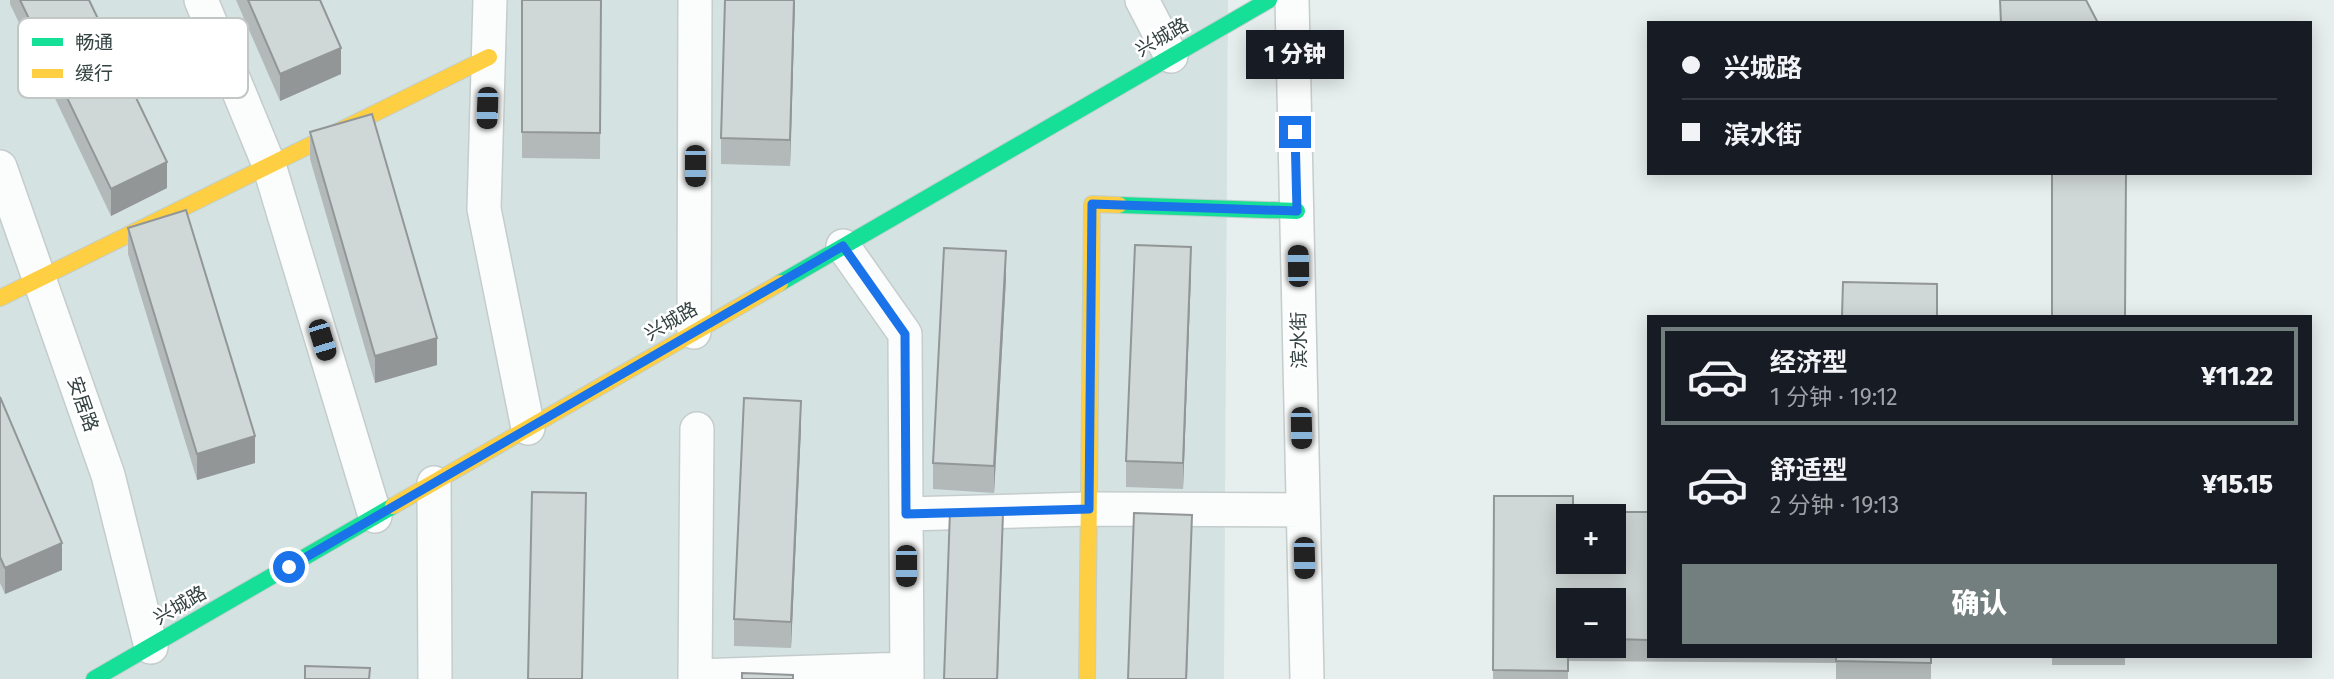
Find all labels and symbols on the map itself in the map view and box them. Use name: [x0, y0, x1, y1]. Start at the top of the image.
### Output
street label: 兴城路: [1132, 13, 1192, 61]
legend: [18, 18, 248, 98]
text: 畅通: [75, 31, 113, 54]
callout: 1 分钟: [1246, 31, 1344, 80]
text: 缓行: [75, 62, 113, 85]
car: [476, 87, 499, 129]
route end: [1279, 116, 1311, 148]
car: [685, 145, 706, 187]
car: [1288, 245, 1309, 287]
street label: 兴城路: [641, 297, 701, 345]
street label: 滨水街: [1287, 311, 1311, 369]
car: [306, 317, 339, 363]
street label: 安居路: [63, 373, 103, 435]
car: [1291, 407, 1312, 449]
car: [1294, 537, 1315, 579]
car: [896, 545, 917, 587]
route start: [273, 551, 305, 583]
street label: 兴城路: [150, 581, 210, 629]

